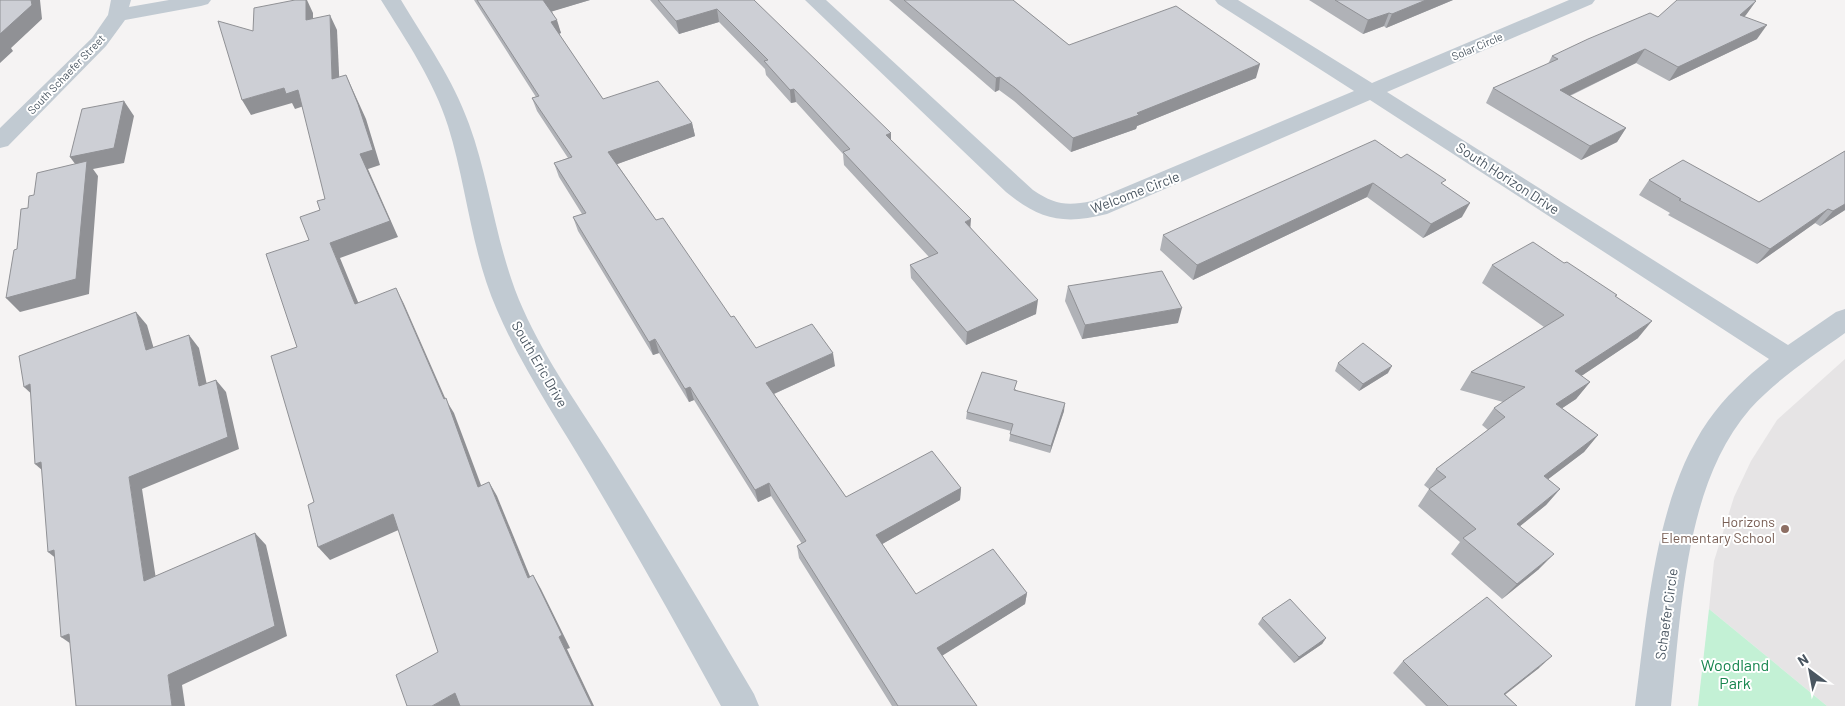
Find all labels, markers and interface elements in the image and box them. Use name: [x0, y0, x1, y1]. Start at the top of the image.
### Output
street label: Solar Circle: [1449, 29, 1505, 63]
street label: South Schaefer Street: [25, 32, 107, 116]
street label: South Horizon Drive: [1453, 138, 1563, 218]
street label: Welcome Circle: [1088, 167, 1182, 217]
street label: South Eric Drive: [508, 318, 572, 410]
place label: Horizons Elementary School: [1661, 513, 1775, 546]
marker: Horizons Elementary School: [1779, 523, 1791, 535]
street label: Schaefer Circle: [1651, 567, 1681, 661]
north arrow: [1785, 646, 1835, 696]
text: N: [1794, 650, 1811, 669]
park label: Woodland Park: [1701, 655, 1769, 692]

